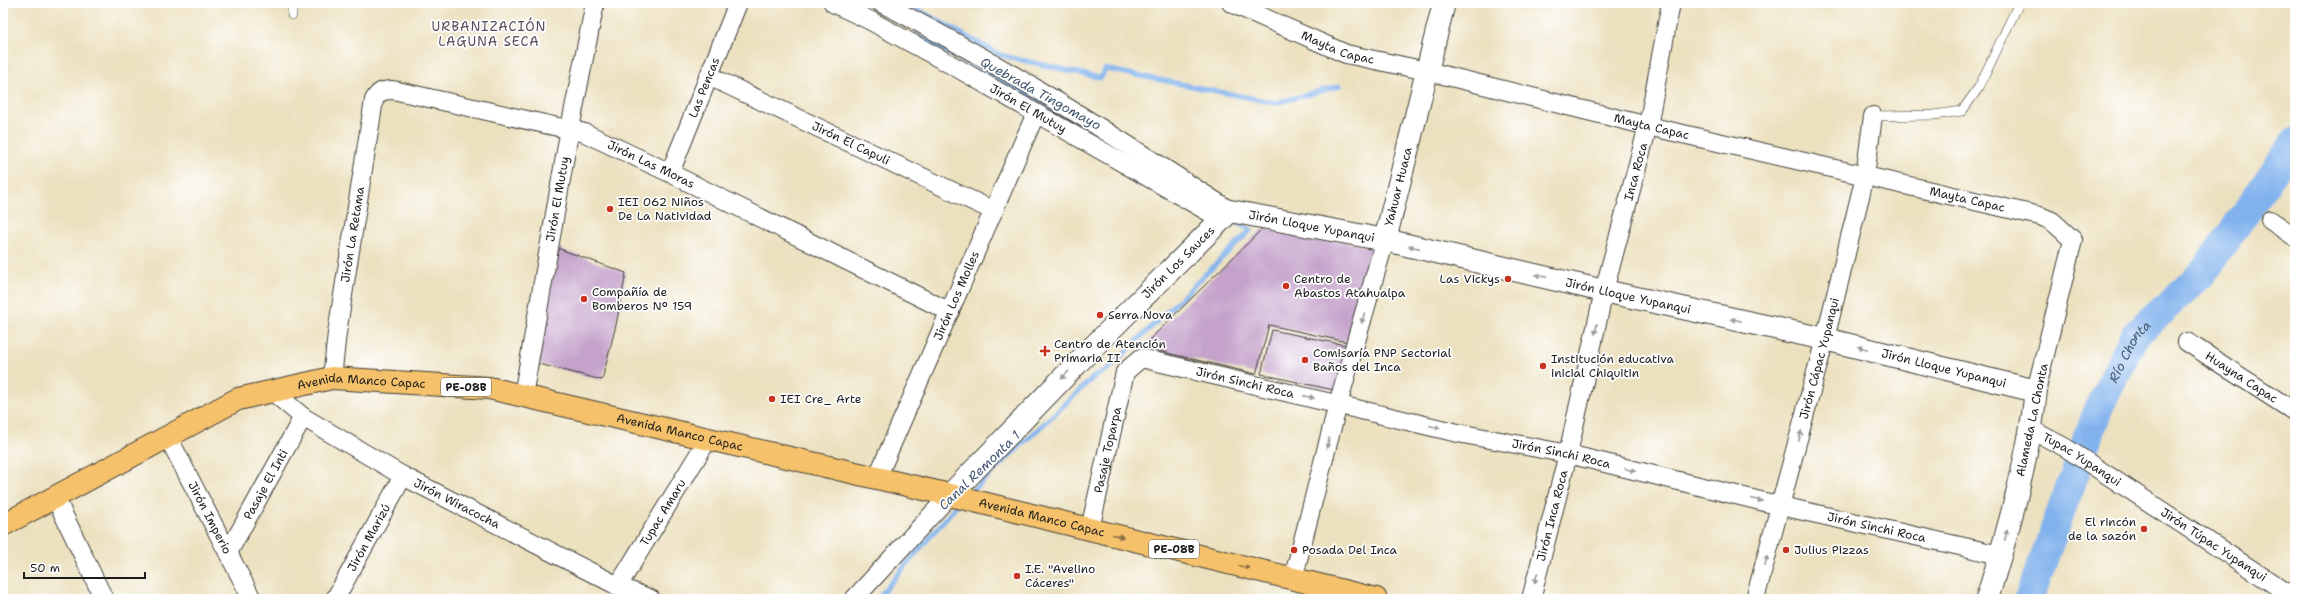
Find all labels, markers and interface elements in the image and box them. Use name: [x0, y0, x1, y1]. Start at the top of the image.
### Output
district label: URBANIZACIÓN LAGUNA SECA: [432, 17, 546, 50]
street label: Mayta Capac: [1299, 27, 1376, 68]
water label: Quebrada Tingomayo: [977, 53, 1104, 134]
street label: Las Pencas: [685, 55, 723, 120]
street label: Jirón El Mutuy: [987, 80, 1070, 137]
street label: Mayta Capac: [1612, 110, 1691, 143]
street label: Jirón El Capuli: [809, 118, 893, 169]
street label: Jirón Las Moras: [605, 137, 697, 192]
street label: Inca Roca: [1620, 140, 1651, 203]
street label: Yahuar Huaca: [1381, 145, 1416, 228]
street label: Jirón El Mutuy: [542, 155, 573, 243]
street label: Mayta Capac: [1928, 183, 2007, 216]
street label: Jirón La Retama: [337, 185, 368, 284]
place label: IEI 062 Niños De La Natividad: [618, 194, 712, 224]
marker: IEI 062 Niños De La Natividad: [605, 204, 615, 214]
street label: Jirón Lloque Yupanqui: [1247, 207, 1376, 246]
street label: Jirón Los Sauces: [1138, 223, 1218, 302]
one-way arrow: [1408, 243, 1420, 249]
street label: Jirón Los Molles: [930, 248, 983, 343]
place label: Centro de Abastos Atahualpa: [1294, 271, 1406, 301]
place label: Las Vickys: [1440, 271, 1500, 287]
one-way arrow: [1534, 273, 1547, 279]
marker: Las Vickys: [1503, 274, 1513, 284]
street label: Jirón Lloque Yupanqui: [1564, 274, 1692, 318]
marker: Centro de Abastos Atahualpa: [1281, 281, 1291, 291]
place label: Compañía de Bomberos Nº 159: [592, 284, 692, 314]
marker: Compañía de Bomberos Nº 159: [579, 294, 589, 304]
street label: Jirón Cápac Yupanqui: [1796, 296, 1843, 421]
place label: Serra Nova: [1108, 307, 1173, 323]
marker: Serra Nova: [1095, 310, 1105, 320]
one-way arrow: [1360, 312, 1366, 324]
one-way arrow: [1730, 316, 1742, 322]
water label: Río Chonta: [2105, 317, 2155, 385]
one-way arrow: [1592, 323, 1598, 335]
place label: Centro de Atención Primaria II: [1054, 336, 1166, 366]
marker: Centro de Atención Primaria II: [1039, 345, 1051, 357]
place label: Comisaría PNP Sectorial Baños del Inca: [1313, 345, 1452, 375]
one-way arrow: [1857, 345, 1869, 351]
street label: Jirón Lloque Yupanqui: [1880, 345, 2008, 391]
street label: Huayna Capac: [2202, 348, 2281, 407]
place label: Institución educativa inicial Chiquitin: [1551, 351, 1675, 381]
marker: Comisaría PNP Sectorial Baños del Inca: [1300, 355, 1310, 365]
marker: Institución educativa inicial Chiquitin: [1538, 361, 1548, 371]
street label: Alameda La Chonta: [2012, 361, 2052, 478]
street label: Jirón Sinchi Roca: [1194, 363, 1296, 402]
street label: Avenida Manco Capac: [295, 370, 426, 394]
one-way arrow: [1061, 370, 1070, 380]
road number: PE-08B: [441, 378, 491, 396]
place label: IEI Cre_ Arte: [780, 391, 862, 407]
marker: IEI Cre_ Arte: [767, 394, 777, 404]
one-way arrow: [1302, 394, 1315, 400]
street label: Pasaje Toparpa: [1090, 405, 1125, 495]
street label: Avenida Manco Capac: [615, 410, 745, 455]
one-way arrow: [1429, 424, 1441, 430]
water label: Canal Remonta 1: [935, 427, 1024, 514]
street label: Tupac Yupanqui: [2040, 429, 2124, 490]
one-way arrow: [1797, 430, 1803, 442]
street label: Jirón Sinchi Roca: [1510, 435, 1613, 472]
one-way arrow: [1325, 437, 1331, 449]
street label: Pasaje El Inti: [240, 446, 292, 522]
one-way arrow: [1624, 467, 1637, 473]
street label: Jirón Inca Roca: [1533, 468, 1572, 563]
street label: Jirón Wiracocha: [411, 475, 503, 532]
street label: Tupac Amaru: [636, 476, 690, 549]
street label: Jirón Imperio: [184, 479, 235, 557]
street label: Avenida Manco Capac: [977, 494, 1107, 541]
one-way arrow: [1751, 498, 1763, 504]
street label: Jirón Marizú: [344, 501, 394, 574]
street label: Jirón Túpac Yupanqui: [2158, 504, 2270, 585]
street label: Jirón Sinchi Roca: [1826, 509, 1928, 546]
place label: El rincón de la sazón: [2068, 514, 2136, 544]
marker: El rincón de la sazón: [2139, 524, 2149, 534]
one-way arrow: [2003, 528, 2009, 541]
one-way arrow: [1111, 533, 1124, 539]
road number: PE-08B: [1149, 540, 1199, 558]
place label: Posada Del Inca: [1302, 542, 1398, 558]
place label: Julius Pizzas: [1794, 542, 1869, 558]
marker: Posada Del Inca: [1289, 545, 1299, 555]
marker: Julius Pizzas: [1781, 545, 1791, 555]
scale bar: [24, 554, 145, 580]
one-way arrow: [1763, 555, 1769, 567]
text: 50 m: [30, 560, 60, 576]
place label: I.E. "Avelino Cáceres": [1025, 561, 1095, 591]
one-way arrow: [1238, 564, 1250, 570]
marker: I.E. "Avelino Cáceres": [1012, 571, 1022, 581]
one-way arrow: [1533, 573, 1539, 585]

